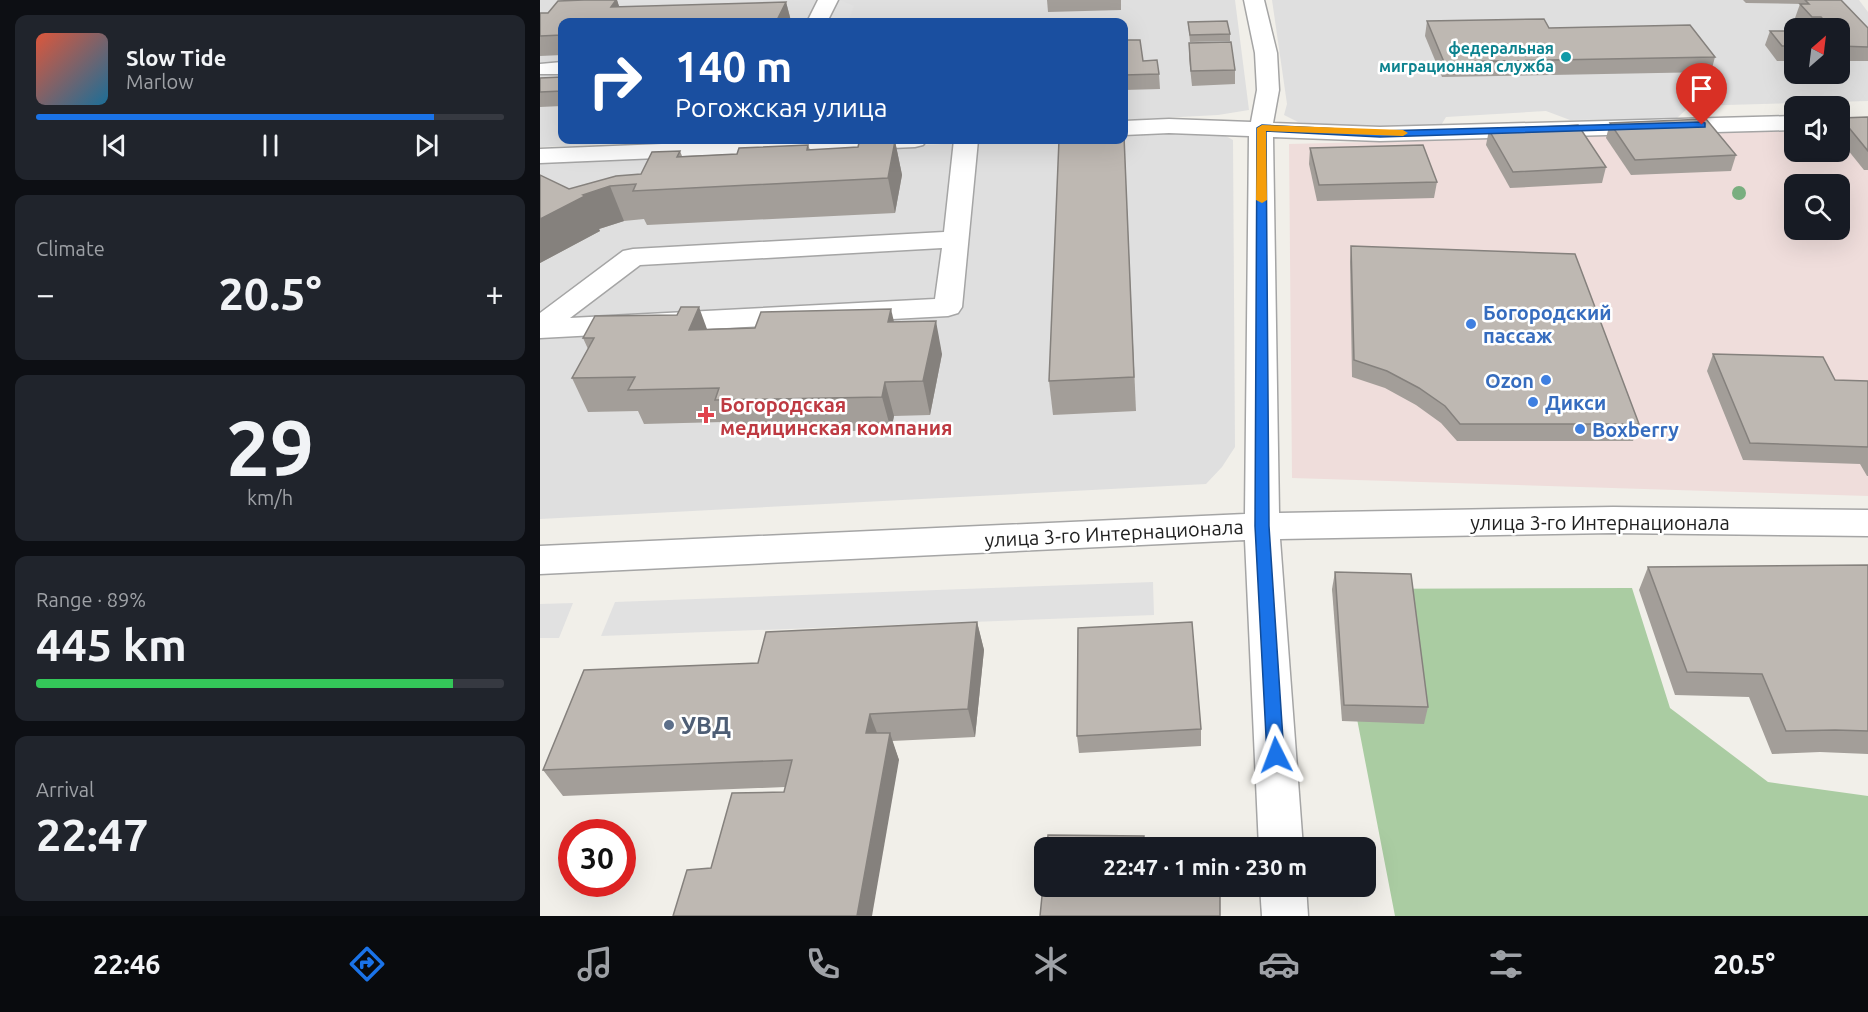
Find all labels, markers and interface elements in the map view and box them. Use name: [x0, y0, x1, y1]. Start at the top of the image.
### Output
north arrow: [1784, 18, 1850, 84]
map controls: [1784, 18, 1850, 240]
place label: федеральная миграционная служба: [1379, 39, 1554, 75]
icon: right: [576, 42, 654, 120]
text: 140 m: [675, 43, 792, 90]
text: Slow Tide: [126, 45, 226, 70]
marker: федеральная миграционная служба: [1559, 50, 1573, 64]
pin: [1676, 63, 1727, 125]
text: Marlow: [126, 70, 194, 93]
icon: arrive: [1685, 72, 1718, 105]
text: Рогожская улица: [675, 92, 888, 122]
button: sound: [1784, 96, 1850, 162]
icon: previous: [98, 129, 131, 162]
icon: pause: [254, 129, 287, 162]
icon: next: [410, 129, 443, 162]
button: search: [1784, 174, 1850, 240]
text: Climate: [36, 237, 105, 260]
text: 20.5°: [218, 268, 322, 319]
text: −: [36, 275, 55, 312]
text: +: [485, 275, 504, 312]
place label: Богородский пассаж: [1483, 301, 1612, 347]
marker: Богородский пассаж: [1464, 317, 1478, 331]
place label: Ozon: [1485, 369, 1534, 392]
marker: Ozon: [1539, 373, 1553, 387]
place label: Дикси: [1545, 391, 1606, 414]
place label: Богородская медицинская компания: [720, 393, 952, 439]
marker: Дикси: [1526, 395, 1540, 409]
text: 29: [226, 403, 314, 491]
marker: Богородская медицинская компания: [697, 406, 715, 424]
place label: Boxberry: [1592, 418, 1679, 441]
marker: Boxberry: [1573, 422, 1587, 436]
text: km/h: [247, 486, 293, 509]
street label: улица 3-го Интернационала: [1470, 511, 1730, 534]
street label: улица 3-го Интернационала: [984, 515, 1244, 551]
text: Range · 89%: [36, 588, 146, 611]
text: 445 km: [36, 619, 187, 670]
place label: УВД: [681, 712, 731, 739]
marker: УВД: [662, 718, 676, 732]
position arrow: [1244, 723, 1308, 787]
text: Arrival: [36, 778, 94, 801]
text: 22:47: [36, 809, 149, 860]
speed limit sign: 30: [558, 819, 636, 897]
text: 22:47 · 1 min · 230 m: [1103, 854, 1307, 879]
icon: directions: [346, 943, 388, 985]
icon: music: [574, 943, 616, 985]
icon: phone: [802, 943, 844, 985]
icon: climate: [1030, 943, 1072, 985]
icon: car: [1258, 943, 1300, 985]
icon: filters: [1485, 943, 1527, 985]
text: 22:46: [93, 949, 160, 979]
text: 20.5°: [1713, 949, 1775, 979]

